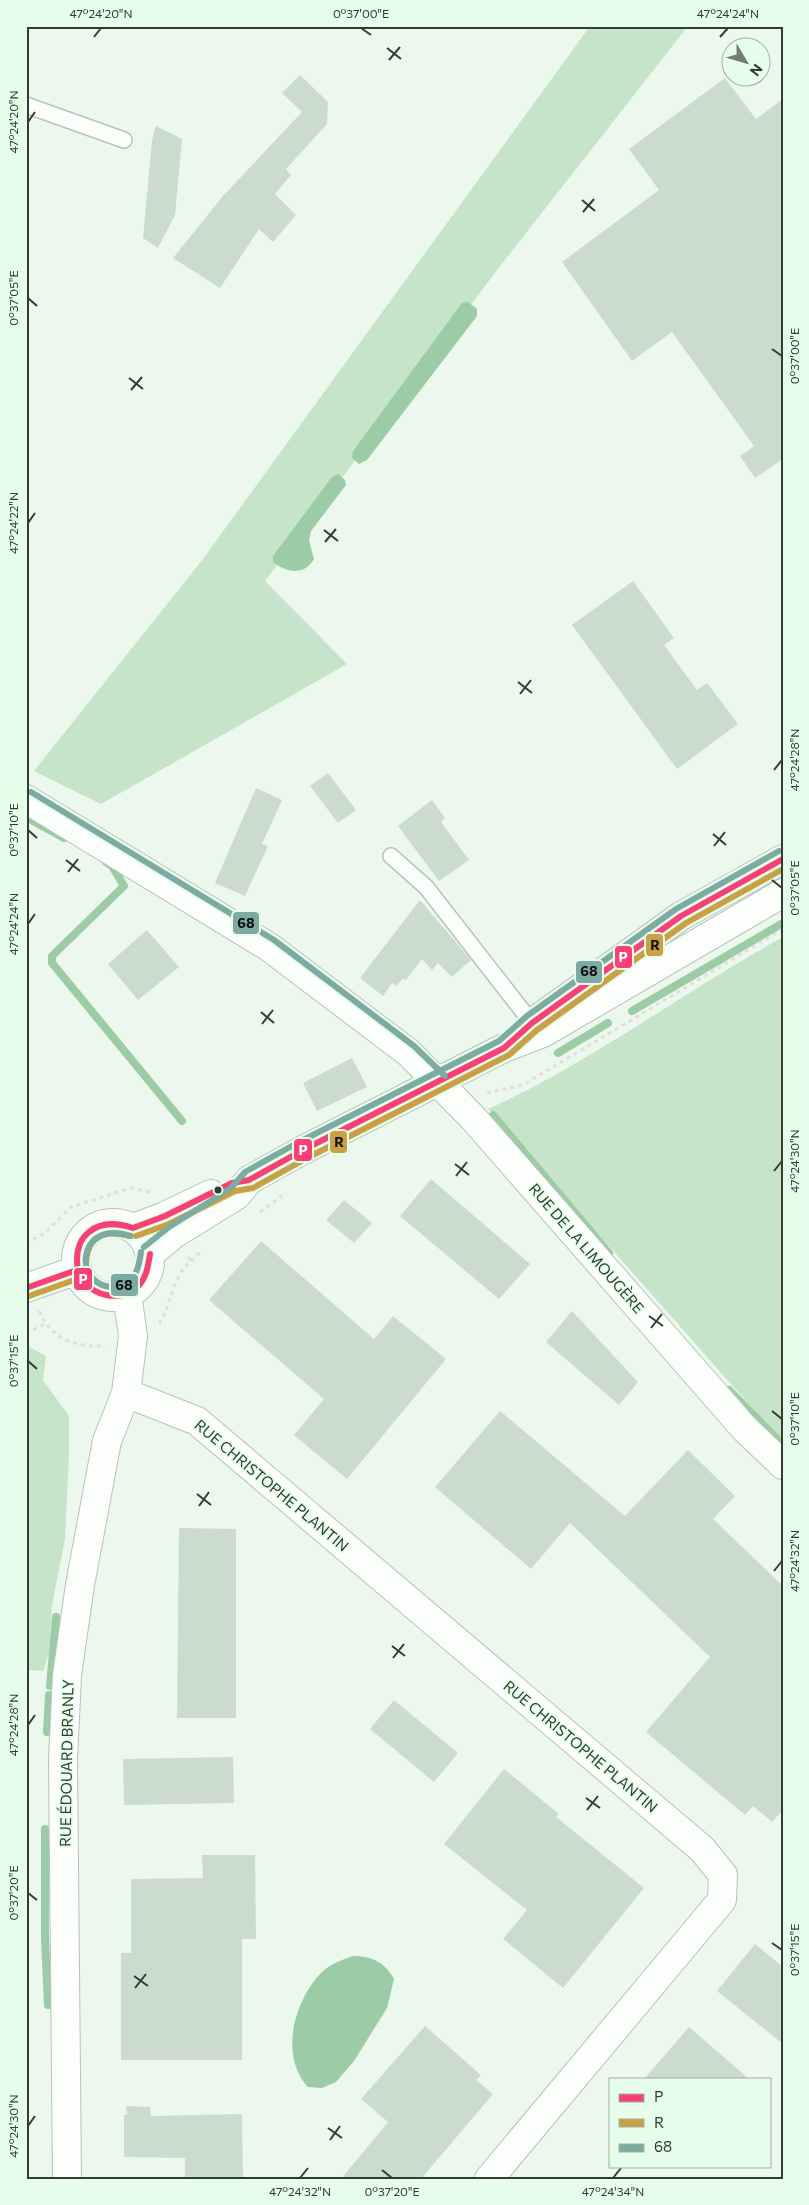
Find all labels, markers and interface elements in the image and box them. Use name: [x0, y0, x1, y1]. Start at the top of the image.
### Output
text: 47°24'20"N: [69, 6, 133, 20]
text: 0°37'00"E: [333, 6, 389, 20]
text: 47°24'24"N: [697, 6, 759, 20]
north arrow: [722, 38, 772, 88]
text: N: [747, 61, 767, 80]
text: 47°24'20"N: [6, 90, 20, 154]
text: 0°37'05"E: [6, 270, 20, 326]
text: 0°37'00"E: [787, 328, 801, 384]
text: 47°24'22"N: [6, 492, 20, 554]
text: 47°24'28"N: [787, 729, 801, 791]
text: 0°37'10"E: [6, 803, 20, 857]
text: 0°37'05"E: [787, 860, 801, 916]
text: 47°24'24"N: [6, 893, 20, 955]
line badge: 68: [232, 911, 260, 935]
text: 68: [237, 914, 255, 931]
line badge: R: [645, 933, 664, 957]
text: R: [650, 936, 660, 953]
line badge: P: [614, 945, 633, 969]
text: P: [618, 948, 628, 965]
line badge: 68: [575, 960, 603, 984]
text: 68: [580, 962, 598, 979]
text: 47°24'30"N: [787, 1129, 801, 1193]
line badge: R: [329, 1130, 348, 1154]
text: R: [334, 1133, 344, 1150]
line badge: P: [293, 1138, 313, 1162]
text: P: [298, 1141, 308, 1158]
street label: RUE DE LA LIMOUGÈRE: [526, 1179, 649, 1317]
unlabelled marker: [213, 1185, 223, 1195]
line badge: P: [73, 1267, 93, 1291]
text: P: [78, 1270, 88, 1287]
line badge: 68: [110, 1273, 139, 1297]
text: 68: [115, 1276, 133, 1293]
text: 0°37'15"E: [6, 1335, 20, 1387]
text: 0°37'10"E: [787, 1392, 801, 1446]
street label: RUE CHRISTOPHE PLANTIN: [191, 1415, 353, 1555]
text: 47°24'32"N: [787, 1530, 801, 1592]
street label: RUE CHRISTOPHE PLANTIN: [500, 1676, 662, 1816]
street label: RUE ÉDOUARD BRANLY: [55, 1679, 76, 1847]
text: 47°24'28"N: [6, 1694, 20, 1756]
text: 0°37'20"E: [6, 1865, 20, 1921]
text: 0°37'15"E: [787, 1924, 801, 1976]
legend: [609, 2078, 772, 2168]
text: P: [654, 2087, 663, 2105]
text: 47°24'30"N: [6, 2094, 20, 2158]
text: R: [654, 2113, 664, 2131]
text: 68: [654, 2137, 672, 2155]
text: 47°24'32"N: [269, 2184, 331, 2198]
text: 0°37'20"E: [364, 2184, 420, 2198]
text: 47°24'34"N: [582, 2184, 644, 2198]

